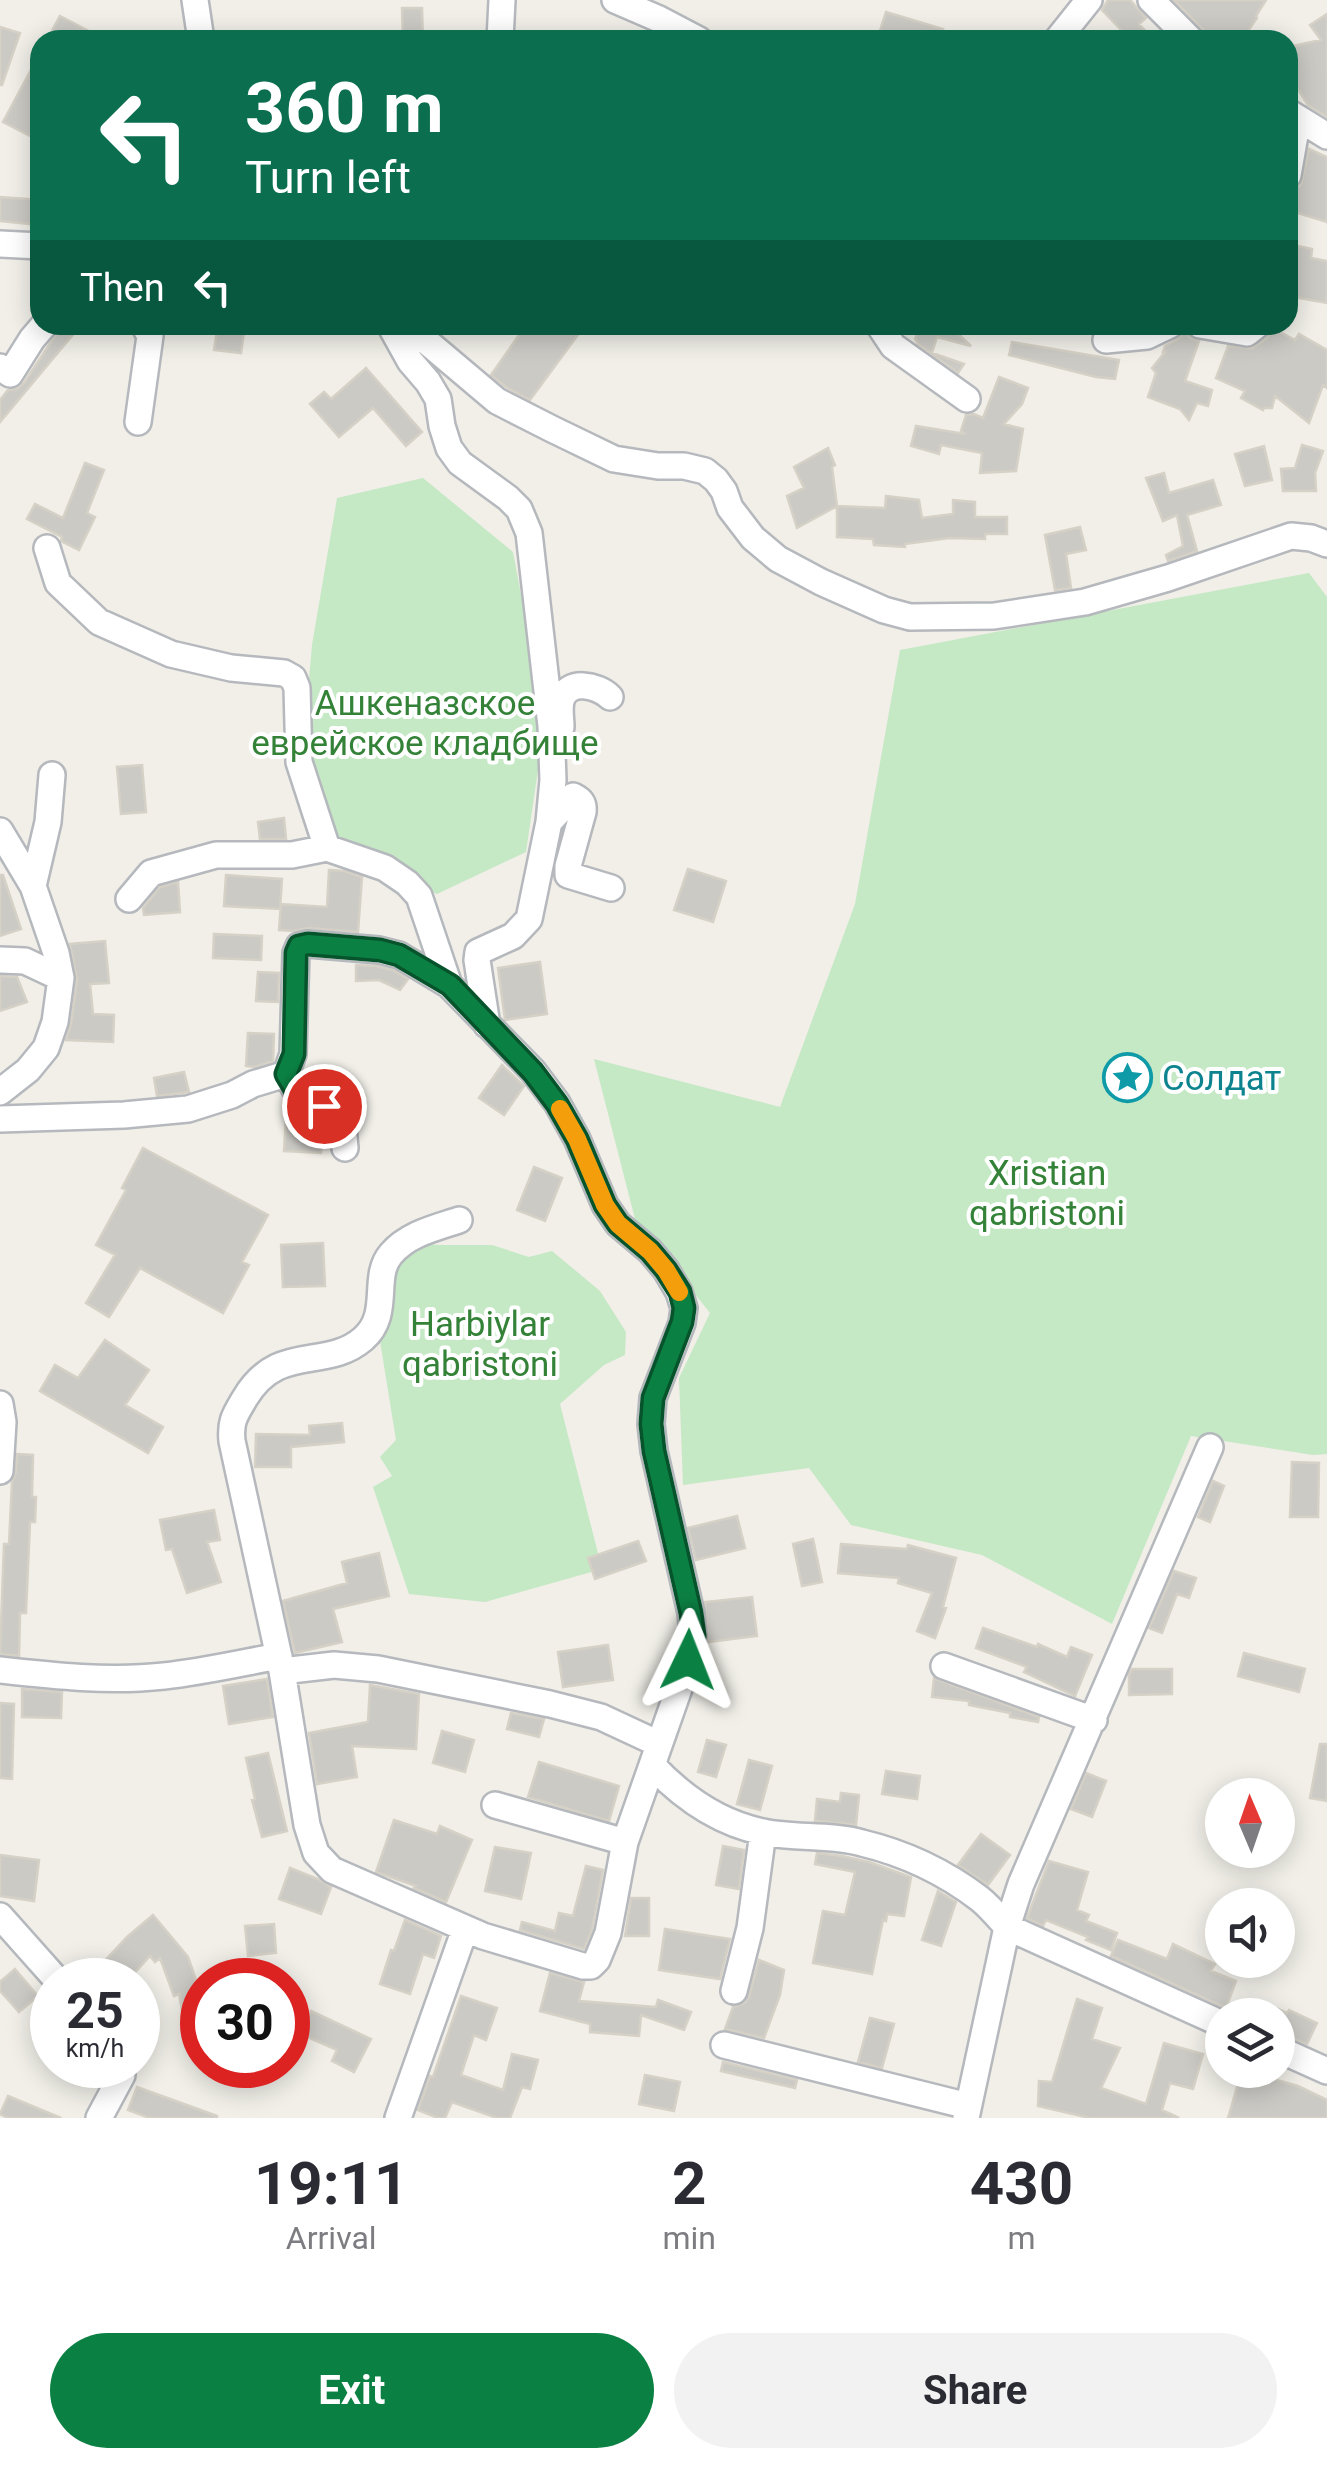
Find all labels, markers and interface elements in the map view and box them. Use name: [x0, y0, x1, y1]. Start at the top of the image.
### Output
text: 360 m: [245, 67, 444, 149]
icon: left: [80, 70, 210, 200]
text: Turn left: [245, 151, 411, 204]
icon: left: [185, 260, 240, 315]
text: Then: [80, 266, 165, 310]
park label: Ашкеназское еврейское кладбище: [251, 683, 599, 764]
place icon: Солдат: [1101, 1052, 1153, 1104]
place label: Солдат: [1162, 1058, 1282, 1099]
pin: [282, 1064, 367, 1149]
icon: arrive: [297, 1079, 352, 1134]
park label: Xristian qabristoni: [969, 1153, 1125, 1234]
park label: Harbiylar qabristoni: [402, 1304, 558, 1385]
position arrow: [636, 1608, 740, 1712]
north arrow: [1205, 1778, 1295, 1868]
map controls: [1205, 1778, 1295, 2088]
button: sound: [1205, 1888, 1295, 1978]
speed limit sign: 30: [180, 1958, 310, 2088]
text: 25: [66, 1982, 124, 2040]
button: layers: [1205, 1998, 1295, 2088]
text: km/h: [66, 2034, 124, 2063]
text: 19:11: [254, 2148, 409, 2219]
text: 2: [672, 2148, 706, 2219]
text: 430: [970, 2148, 1073, 2219]
text: Arrival: [286, 2219, 377, 2257]
text: min: [662, 2219, 716, 2257]
text: m: [1007, 2219, 1035, 2257]
button: Exit: [50, 2333, 654, 2448]
button: Share: [674, 2333, 1277, 2448]

